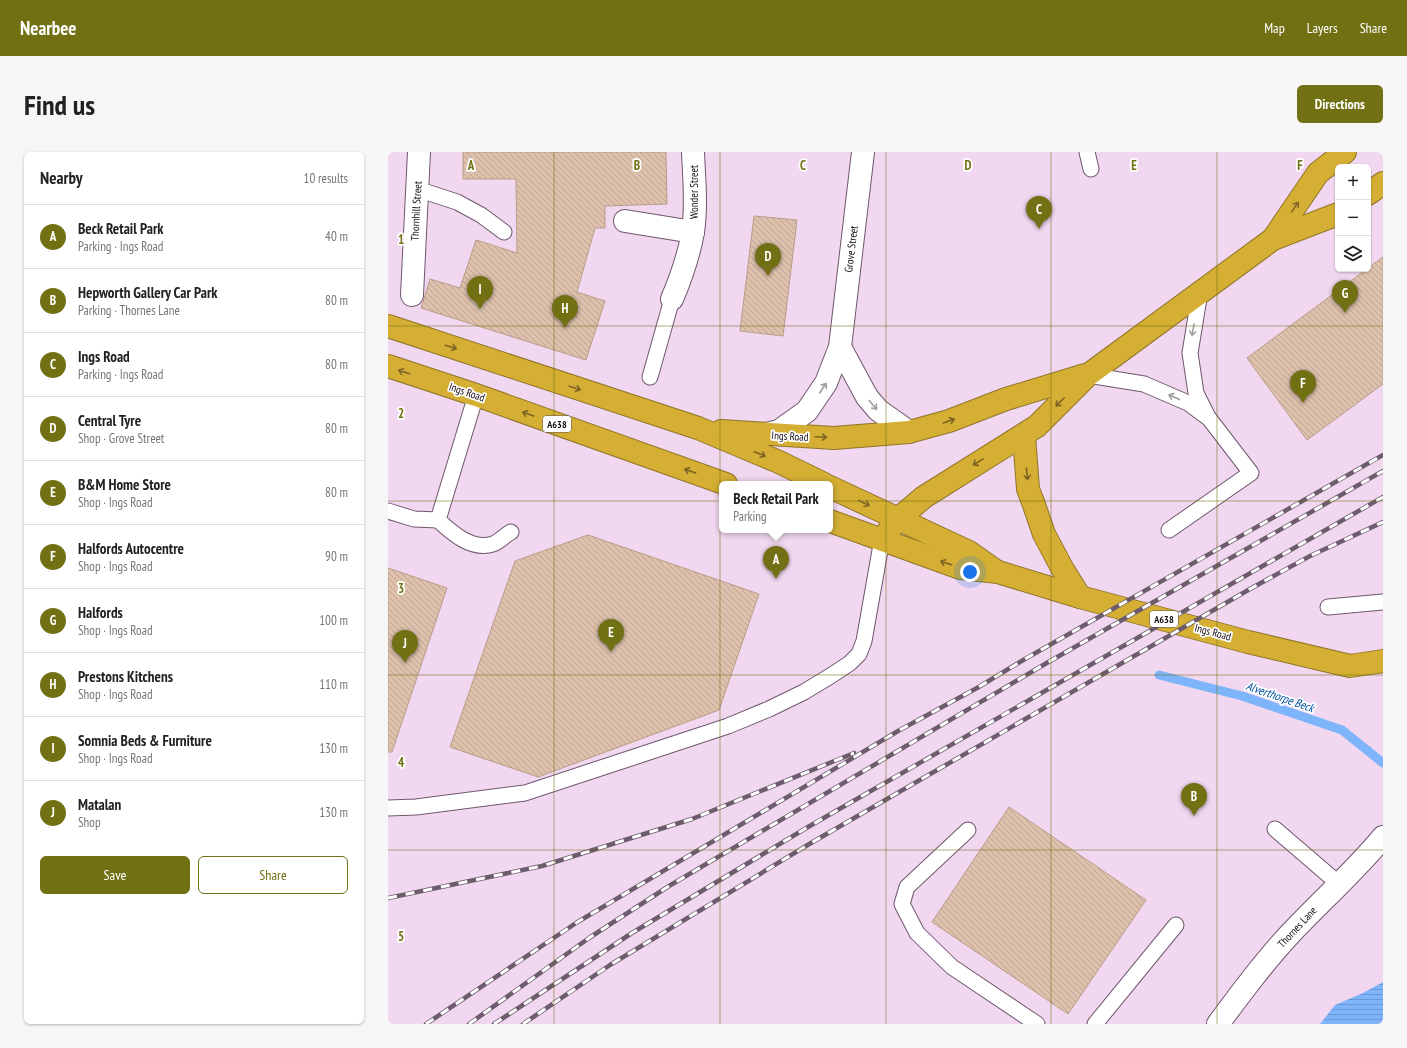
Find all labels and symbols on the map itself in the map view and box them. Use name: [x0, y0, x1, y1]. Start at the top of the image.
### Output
text: A: [467, 157, 475, 174]
text: B: [634, 157, 640, 174]
text: C: [800, 157, 806, 174]
text: D: [965, 157, 972, 174]
text: E: [1131, 157, 1137, 174]
text: F: [1297, 157, 1303, 174]
street label: Wonder Street: [687, 165, 701, 219]
street label: Thornhill Street: [407, 181, 425, 241]
pin: C: [1026, 196, 1052, 229]
one-way arrow: [1291, 202, 1299, 213]
street label: Grove Street: [841, 225, 861, 273]
text: 1: [398, 231, 404, 248]
pin: D: [755, 243, 781, 276]
pin: I: [467, 276, 493, 309]
pin: G: [1332, 280, 1358, 313]
pin: H: [552, 295, 578, 328]
one-way arrow: [1189, 324, 1197, 337]
one-way arrow: [445, 344, 457, 352]
one-way arrow: [399, 367, 411, 375]
pin: F: [1290, 370, 1316, 403]
street label: Ings Road: [447, 379, 487, 405]
one-way arrow: [819, 382, 827, 393]
one-way arrow: [568, 385, 581, 392]
one-way arrow: [1169, 393, 1181, 401]
one-way arrow: [1055, 397, 1065, 407]
one-way arrow: [869, 399, 878, 410]
text: 2: [398, 405, 404, 422]
one-way arrow: [522, 409, 534, 417]
road number: A638: [543, 416, 571, 432]
one-way arrow: [943, 416, 955, 424]
street label: Ings Road: [771, 428, 809, 444]
one-way arrow: [814, 434, 827, 441]
one-way arrow: [754, 451, 766, 459]
one-way arrow: [973, 458, 984, 466]
one-way arrow: [683, 467, 696, 474]
one-way arrow: [1023, 468, 1031, 481]
one-way arrow: [858, 500, 870, 507]
pin: A: [763, 546, 789, 579]
one-way arrow: [940, 559, 953, 566]
your location: [960, 562, 980, 582]
text: 3: [398, 580, 404, 597]
road number: A638: [1150, 611, 1178, 627]
pin: E: [598, 619, 624, 652]
street label: Ings Road: [1193, 620, 1233, 644]
pin: J: [392, 630, 418, 663]
water label: Alverthorpe Beck: [1244, 678, 1317, 716]
text: 4: [398, 754, 405, 771]
pin: B: [1181, 783, 1207, 816]
street label: Thornes Lane: [1274, 903, 1320, 950]
text: 5: [398, 928, 404, 945]

